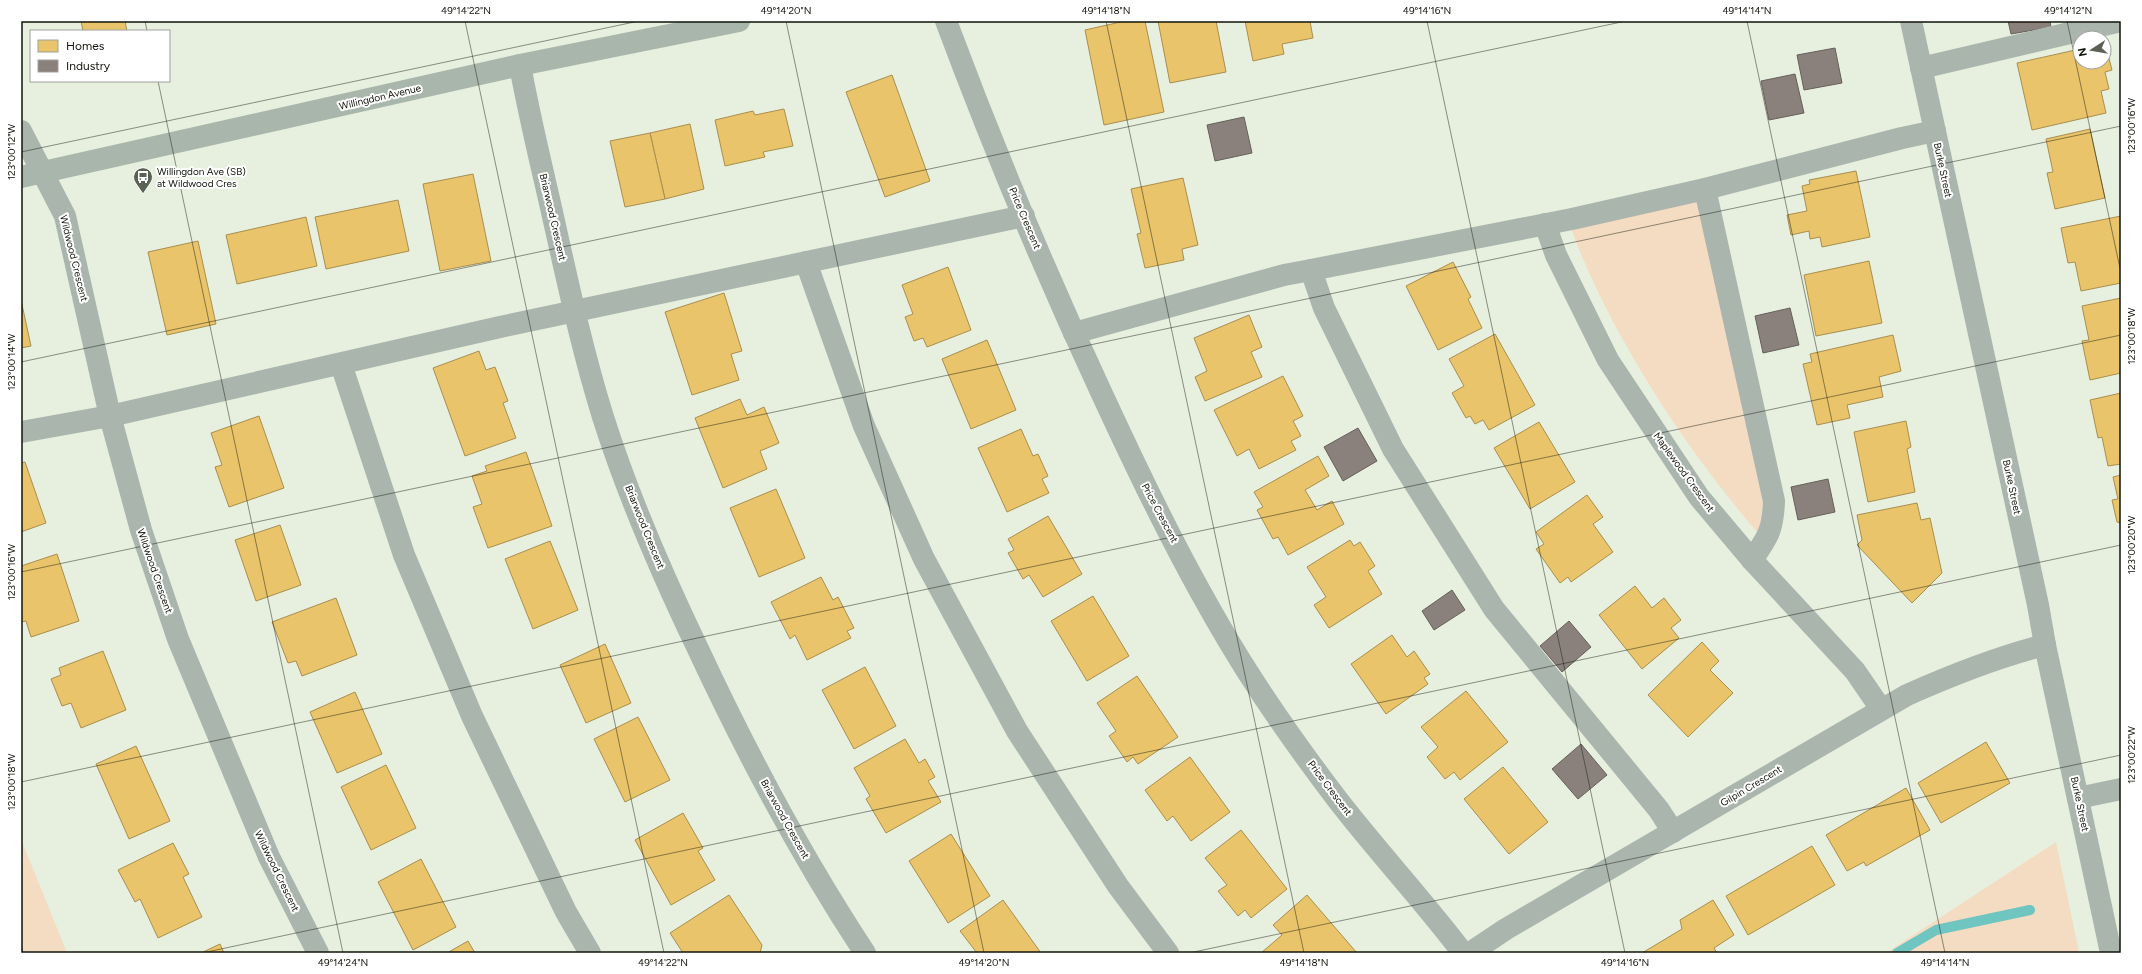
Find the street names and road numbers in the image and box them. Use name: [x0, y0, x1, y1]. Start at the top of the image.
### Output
street label: Willingdon Avenue: [338, 81, 423, 113]
street label: Burke Street: [1931, 141, 1955, 199]
street label: Briarwood Crescent: [537, 172, 569, 262]
street label: Price Crescent: [1006, 185, 1044, 251]
street label: Wildwood Crescent: [57, 213, 91, 303]
street label: Maplewood Crescent: [1651, 430, 1717, 515]
street label: Burke Street: [2000, 458, 2024, 516]
street label: Price Crescent: [1139, 481, 1181, 545]
street label: Briarwood Crescent: [622, 483, 668, 571]
street label: Wildwood Crescent: [134, 527, 176, 615]
street label: Price Crescent: [1305, 758, 1355, 818]
street label: Gilpin Crescent: [1718, 762, 1784, 809]
street label: Burke Street: [2068, 775, 2092, 833]
street label: Briarwood Crescent: [758, 777, 812, 861]
street label: Wildwood Crescent: [252, 828, 302, 914]

